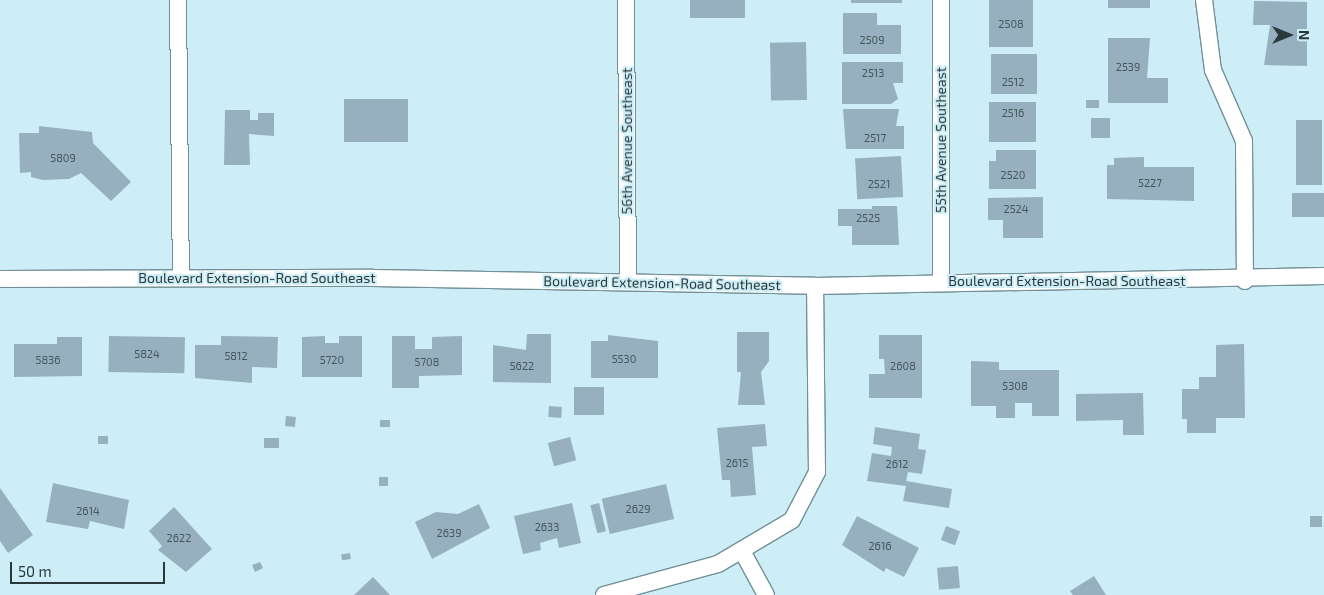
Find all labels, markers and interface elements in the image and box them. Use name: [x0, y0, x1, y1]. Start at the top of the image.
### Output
north arrow: [1264, 10, 1314, 60]
house number: 2508: [998, 17, 1024, 31]
text: N: [1296, 30, 1313, 40]
house number: 2509: [859, 33, 885, 47]
house number: 2539: [1116, 60, 1140, 74]
house number: 2513: [862, 66, 884, 80]
street label: 56th Avenue Southeast: [619, 67, 635, 215]
street label: 55th Avenue Southeast: [933, 67, 949, 213]
house number: 2512: [1002, 75, 1024, 89]
house number: 2516: [1002, 106, 1024, 120]
house number: 2517: [864, 131, 886, 145]
house number: 5809: [50, 151, 76, 165]
house number: 2520: [1001, 168, 1025, 182]
house number: 5227: [1138, 176, 1162, 190]
house number: 2521: [868, 177, 890, 191]
house number: 2524: [1003, 202, 1029, 216]
house number: 2525: [856, 211, 880, 225]
street label: Boulevard Extension-Road Southeast: [138, 270, 376, 286]
street label: Boulevard Extension-Road Southeast: [543, 273, 781, 293]
street label: Boulevard Extension-Road Southeast: [948, 273, 1186, 289]
house number: 5824: [134, 347, 160, 361]
house number: 5812: [224, 349, 248, 363]
house number: 5530: [612, 352, 636, 366]
house number: 5836: [36, 353, 60, 367]
house number: 5720: [320, 353, 344, 367]
house number: 5708: [415, 355, 439, 369]
house number: 5622: [510, 359, 534, 373]
house number: 2608: [890, 359, 916, 373]
house number: 5308: [1002, 379, 1028, 393]
house number: 2615: [726, 456, 748, 470]
house number: 2612: [885, 457, 909, 471]
house number: 2629: [626, 502, 650, 516]
house number: 2614: [76, 504, 100, 518]
house number: 2633: [535, 520, 559, 534]
house number: 2639: [437, 526, 461, 540]
house number: 2622: [167, 531, 191, 545]
house number: 2616: [868, 539, 892, 553]
scale bar: [12, 552, 168, 584]
text: 50 m: [18, 562, 52, 580]

